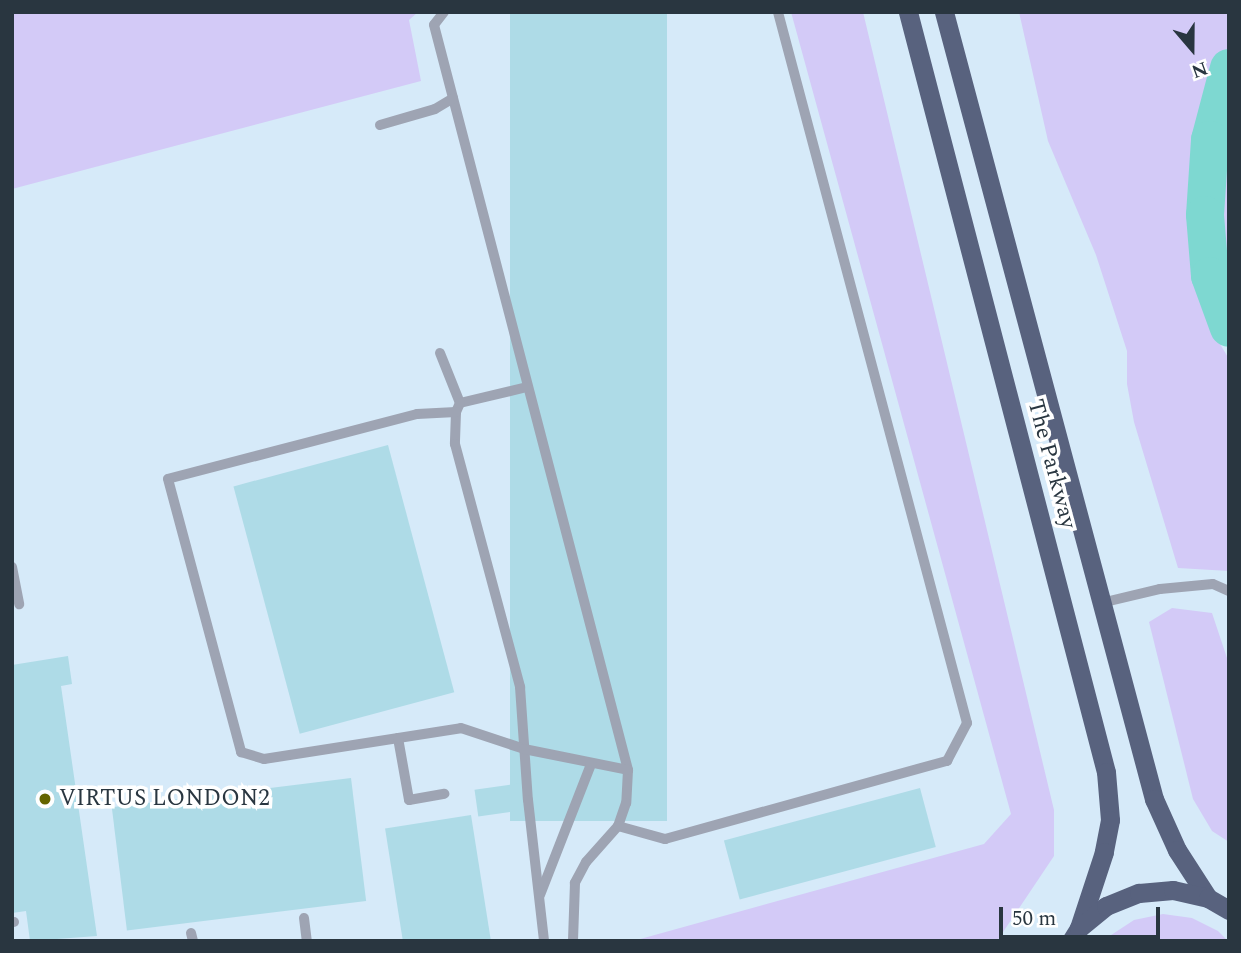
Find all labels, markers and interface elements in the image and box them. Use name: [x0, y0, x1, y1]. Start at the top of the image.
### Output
north arrow: [1157, 14, 1227, 84]
text: N: [1187, 53, 1212, 85]
street label: The Parkway: [1020, 396, 1082, 532]
place label: VIRTUS LONDON2: [59, 785, 270, 813]
marker: VIRTUS LONDON2: [37, 791, 53, 807]
scale bar: [1003, 894, 1164, 938]
text: 50 m: [1012, 903, 1056, 935]

